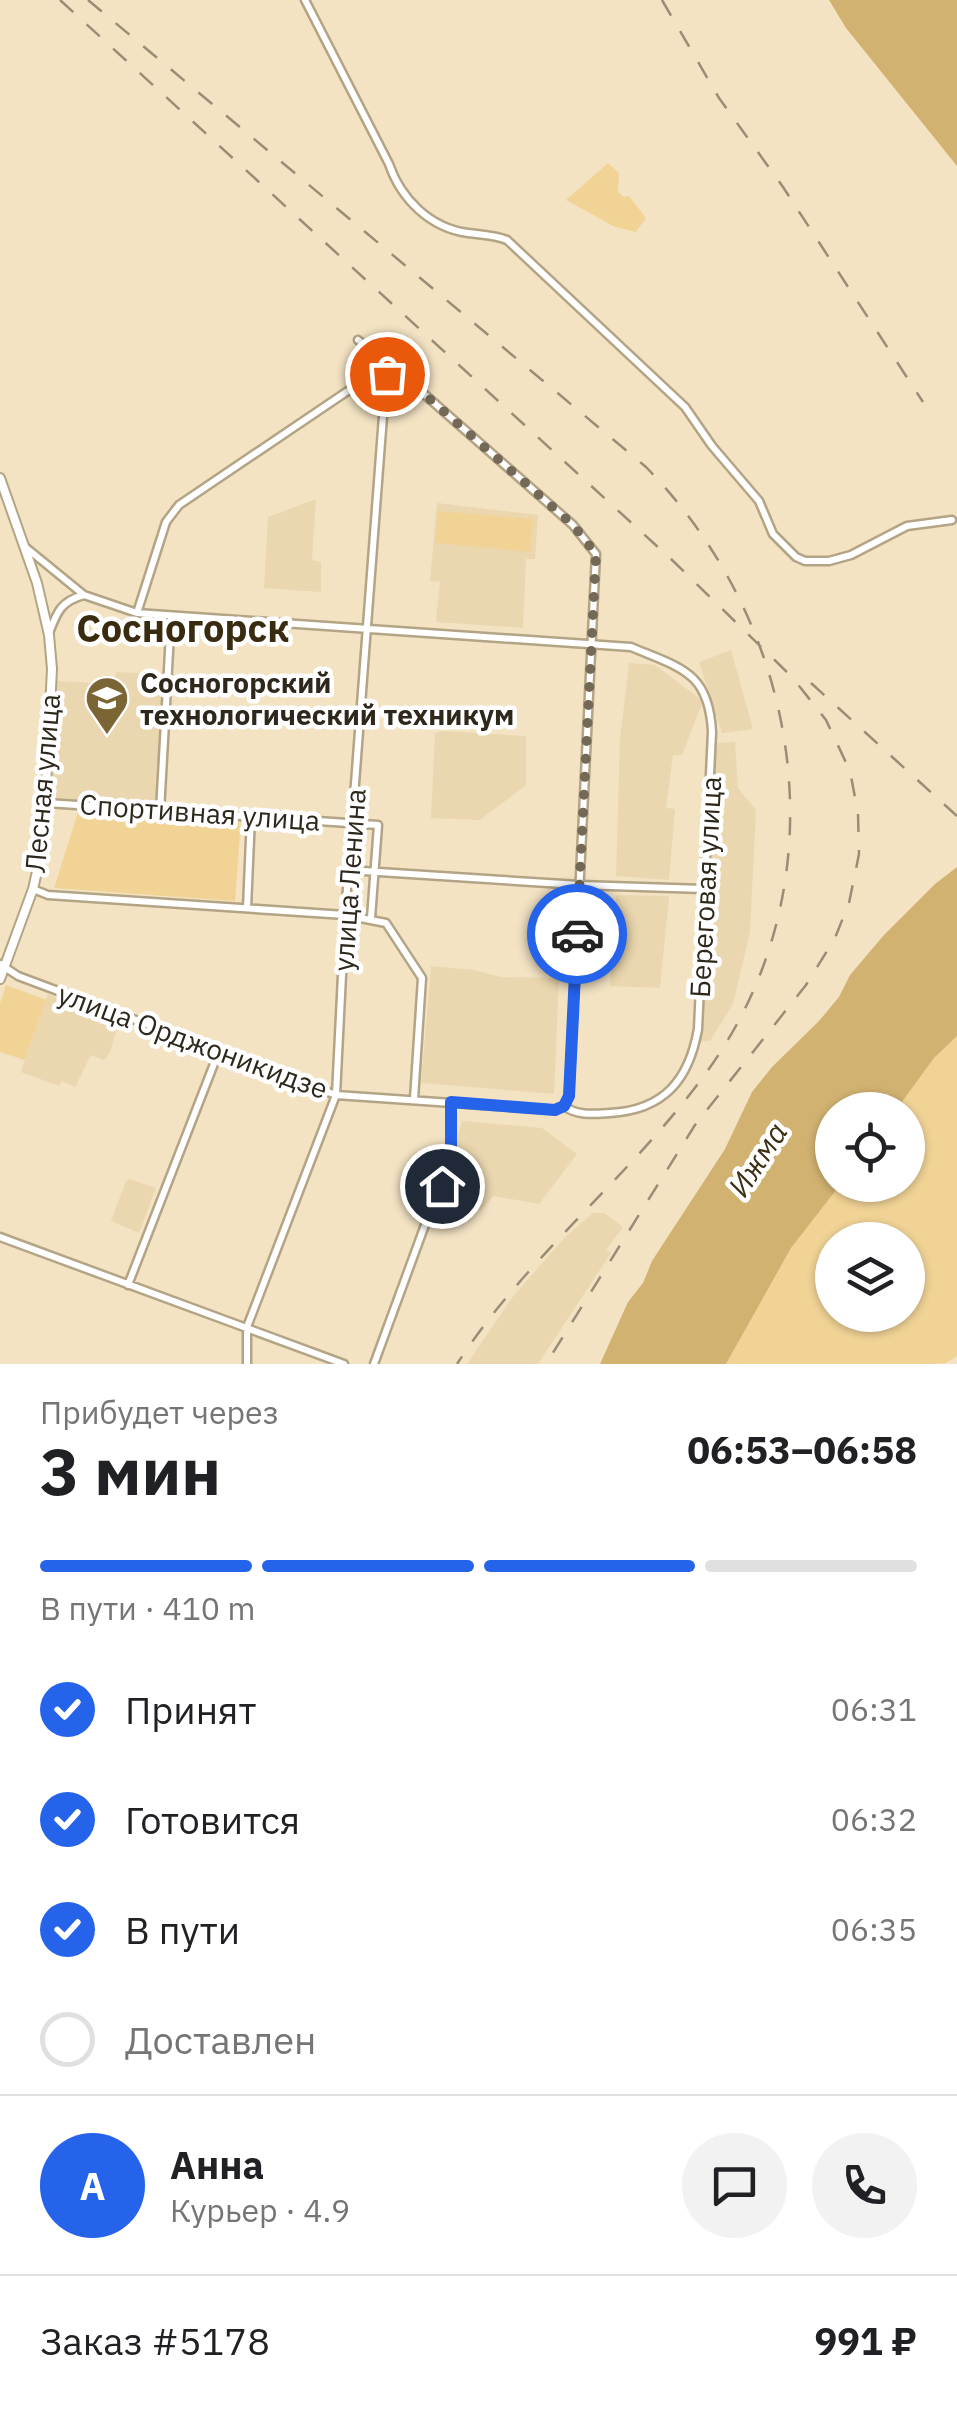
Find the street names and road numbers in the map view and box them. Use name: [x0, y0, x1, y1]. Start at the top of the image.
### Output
street label: Лесная улица: [16, 692, 68, 874]
street label: Береговая улица: [681, 775, 729, 999]
street label: Спортивная улица: [79, 785, 321, 839]
street label: улица Ленина: [324, 787, 374, 973]
street label: улица Орджоникидзе: [53, 975, 333, 1107]

